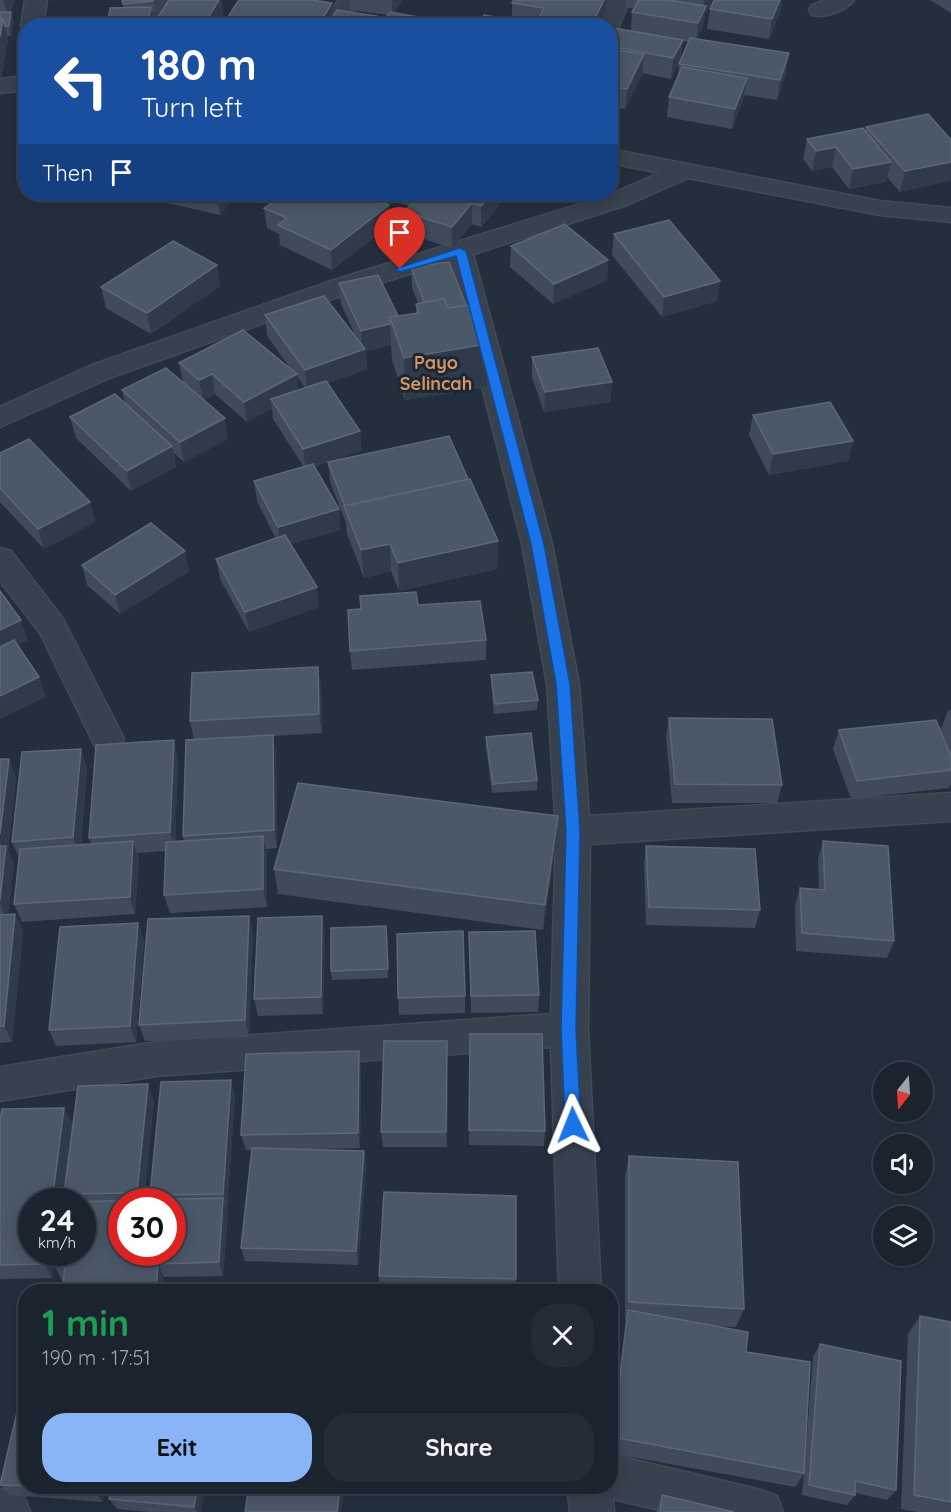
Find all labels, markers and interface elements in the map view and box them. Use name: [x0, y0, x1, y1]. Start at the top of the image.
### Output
text: 180 m: [141, 38, 257, 91]
icon: left: [42, 42, 120, 120]
text: Turn left: [141, 90, 243, 124]
icon: arrive: [105, 156, 138, 189]
text: Then: [42, 159, 93, 187]
pin: [374, 207, 425, 269]
icon: arrive: [383, 216, 416, 249]
district label: Payo Selincah: [400, 351, 472, 395]
north arrow: [873, 1062, 933, 1122]
map controls: [873, 1062, 933, 1266]
position arrow: [541, 1093, 605, 1157]
button: sound: [873, 1134, 933, 1194]
speed limit sign: 30: [108, 1188, 186, 1266]
text: 24: [40, 1201, 74, 1239]
button: layers: [873, 1206, 933, 1266]
text: km/h: [38, 1233, 76, 1252]
text: 1 min: [42, 1300, 129, 1345]
button: close: [531, 1304, 594, 1367]
text: 190 m · 17:51: [42, 1345, 151, 1370]
button: Exit: [42, 1413, 312, 1482]
button: Share: [324, 1413, 594, 1482]

